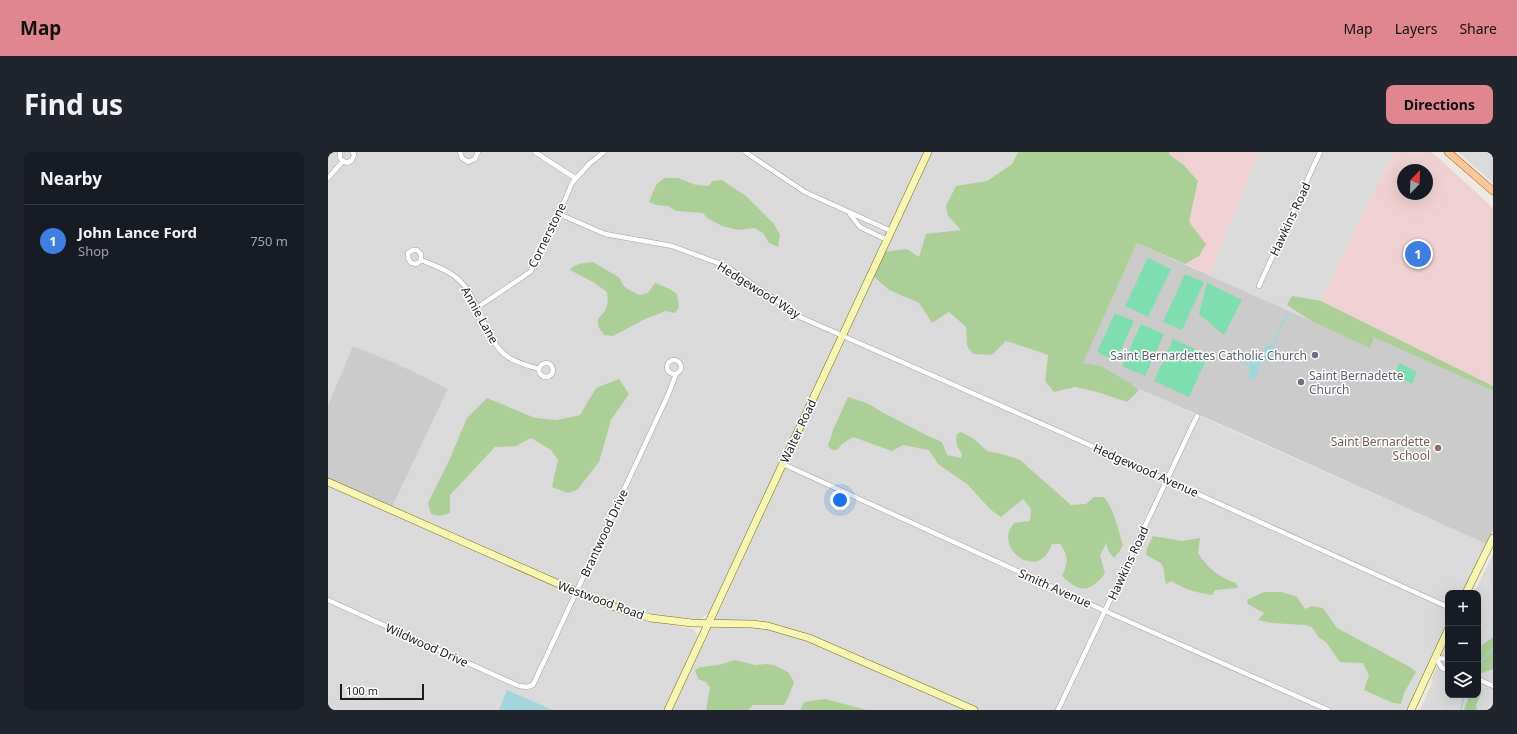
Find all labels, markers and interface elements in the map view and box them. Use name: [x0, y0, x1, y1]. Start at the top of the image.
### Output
text: Map: [20, 15, 61, 41]
text: Map: [1344, 19, 1373, 38]
text: Layers: [1395, 19, 1437, 38]
text: Share: [1459, 19, 1497, 38]
text: Find us: [24, 85, 123, 123]
button: Directions: [1386, 85, 1493, 124]
north arrow: [1397, 164, 1433, 200]
text: Nearby: [40, 167, 102, 190]
street label: Hawkins Road: [1265, 179, 1315, 259]
street label: Cornerstone: [524, 199, 570, 270]
text: John Lance Ford: [78, 222, 197, 242]
text: 1: [49, 232, 57, 250]
text: 750 m: [250, 232, 288, 250]
pin: 1: [1405, 239, 1431, 269]
text: Shop: [78, 242, 109, 260]
street label: Hedgewood Way: [714, 258, 805, 323]
street label: Annie Lane: [457, 283, 503, 347]
place label: Saint Bernardettes Catholic Church: [1110, 347, 1307, 364]
marker: Saint Bernardettes Catholic Church: [1310, 350, 1320, 360]
place label: Saint Bernadette Church: [1309, 367, 1404, 398]
marker: Saint Bernadette Church: [1296, 377, 1306, 387]
street label: Walter Road: [776, 396, 820, 466]
place label: Saint Bernardette School: [1331, 433, 1430, 464]
street label: Hedgewood Avenue: [1091, 439, 1202, 501]
marker: Saint Bernardette School: [1433, 443, 1443, 453]
street label: Brantwood Drive: [576, 486, 632, 580]
your location: [830, 490, 850, 510]
street label: Hawkins Road: [1103, 523, 1153, 603]
street label: Smith Avenue: [1016, 564, 1094, 612]
street label: Westwood Road: [555, 576, 647, 624]
map controls: [1445, 590, 1481, 698]
button: +: [1445, 590, 1481, 626]
street label: Wildwood Drive: [383, 619, 471, 671]
button: −: [1445, 626, 1481, 662]
button: layers: [1445, 662, 1481, 698]
scale bar: [340, 682, 424, 701]
text: 100 m: [346, 683, 378, 698]

